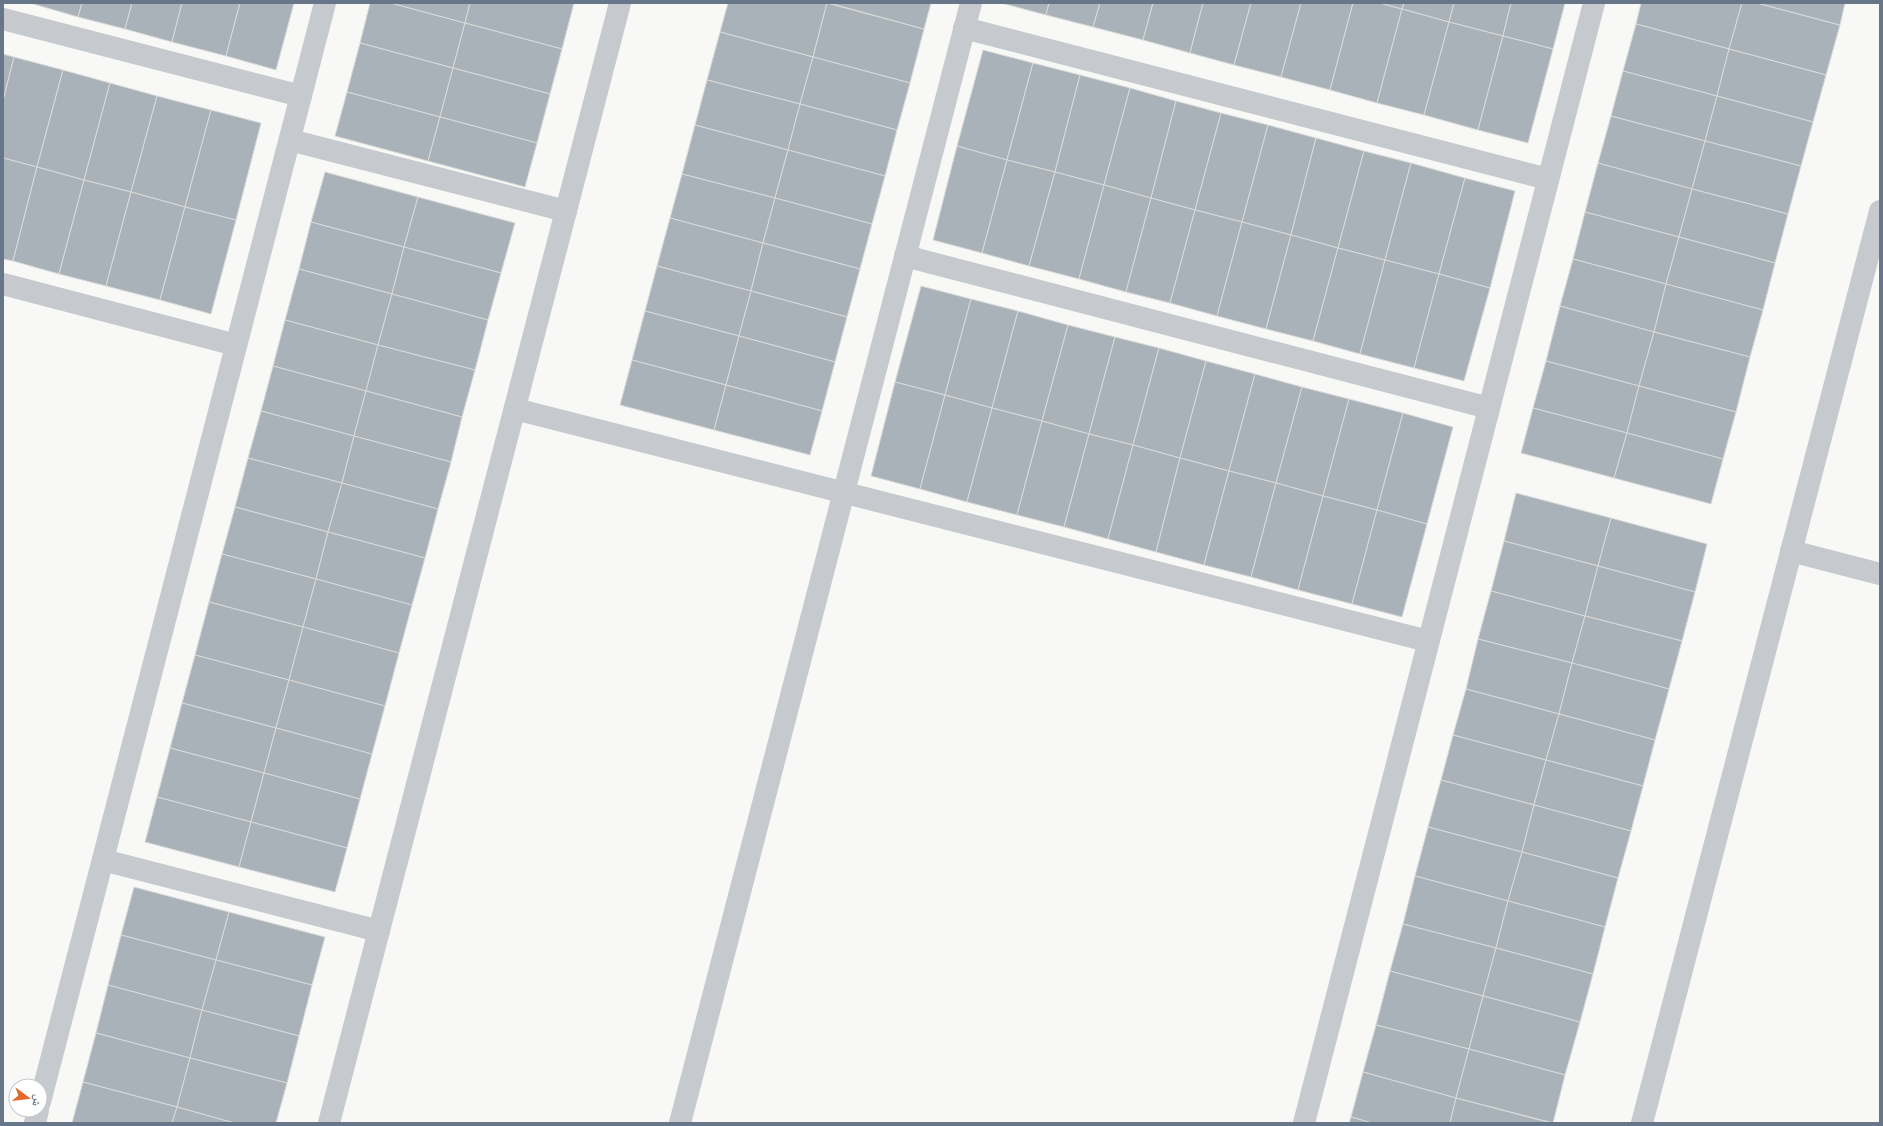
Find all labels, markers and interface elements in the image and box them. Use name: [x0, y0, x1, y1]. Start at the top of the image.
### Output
north arrow: [8, 1078, 48, 1118]
text: ش: [28, 1093, 46, 1108]

